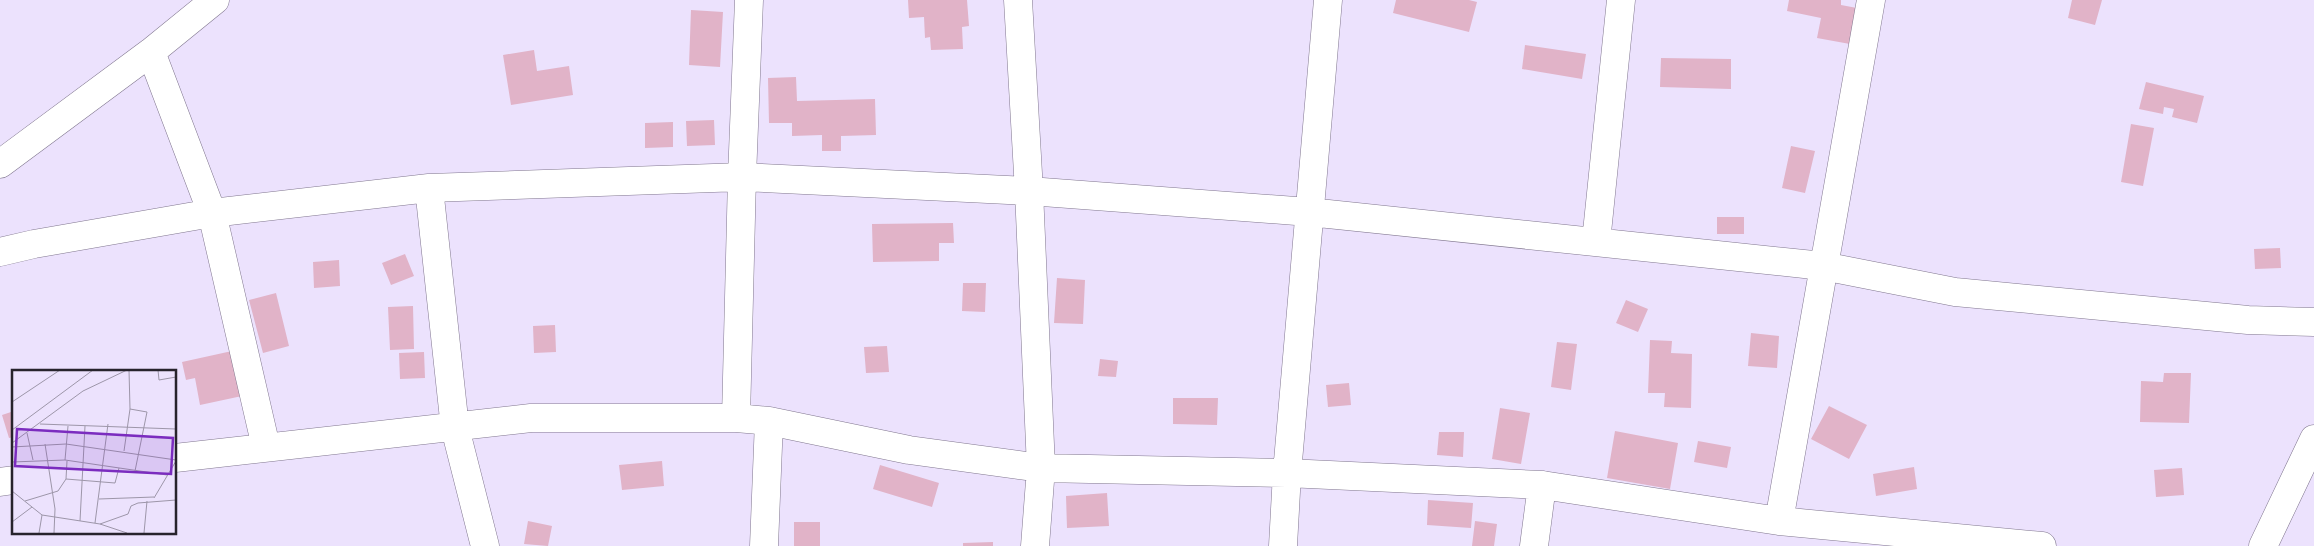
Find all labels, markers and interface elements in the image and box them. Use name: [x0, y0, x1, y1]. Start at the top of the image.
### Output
inset map: [12, 370, 176, 534]

